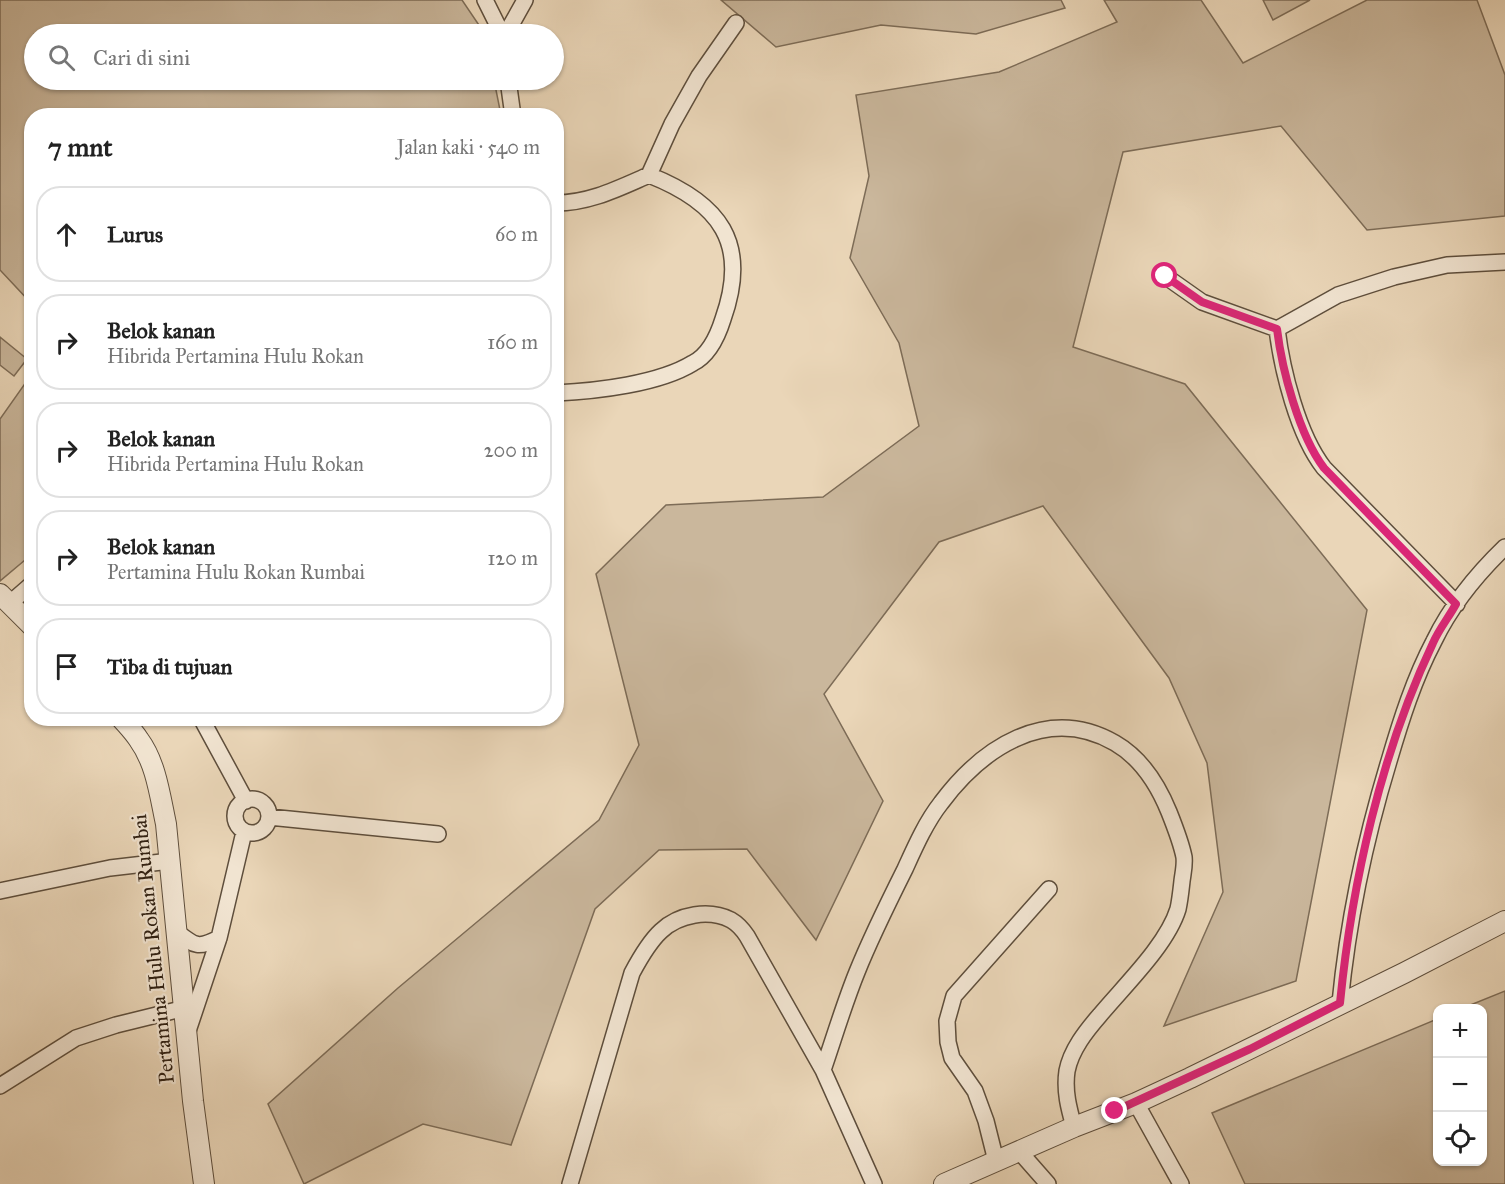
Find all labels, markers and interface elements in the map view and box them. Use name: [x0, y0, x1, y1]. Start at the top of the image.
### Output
search box: [24, 24, 564, 90]
icon: search: [45, 41, 78, 74]
text: Cari di sini: [93, 44, 190, 71]
text: 7 mnt: [48, 131, 112, 163]
text: Jalan kaki · 540 m: [397, 135, 540, 159]
icon: ahead: [50, 218, 83, 251]
text: Lurus: [107, 221, 163, 248]
text: 60 m: [495, 222, 538, 246]
route start: [1151, 262, 1177, 288]
text: Belok kanan: [107, 317, 215, 344]
icon: right: [50, 326, 83, 359]
text: 160 m: [487, 330, 538, 354]
text: Hibrida Pertamina Hulu Rokan: [107, 344, 364, 368]
text: Belok kanan: [107, 425, 215, 452]
icon: right: [50, 434, 83, 467]
text: 200 m: [484, 438, 538, 462]
text: Hibrida Pertamina Hulu Rokan: [107, 452, 364, 476]
text: Belok kanan: [107, 533, 215, 560]
icon: right: [50, 542, 83, 575]
text: 120 m: [487, 546, 538, 570]
text: Pertamina Hulu Rokan Rumbai: [107, 560, 365, 584]
icon: arrive: [50, 650, 83, 683]
text: Tiba di tujuan: [107, 653, 232, 680]
street label: Pertamina Hulu Rokan Rumbai: [126, 813, 180, 1085]
map controls: [1433, 1004, 1487, 1166]
button: +: [1433, 1004, 1487, 1058]
button: −: [1433, 1058, 1487, 1112]
route end: [1101, 1097, 1127, 1123]
button: locate: [1433, 1112, 1487, 1166]

